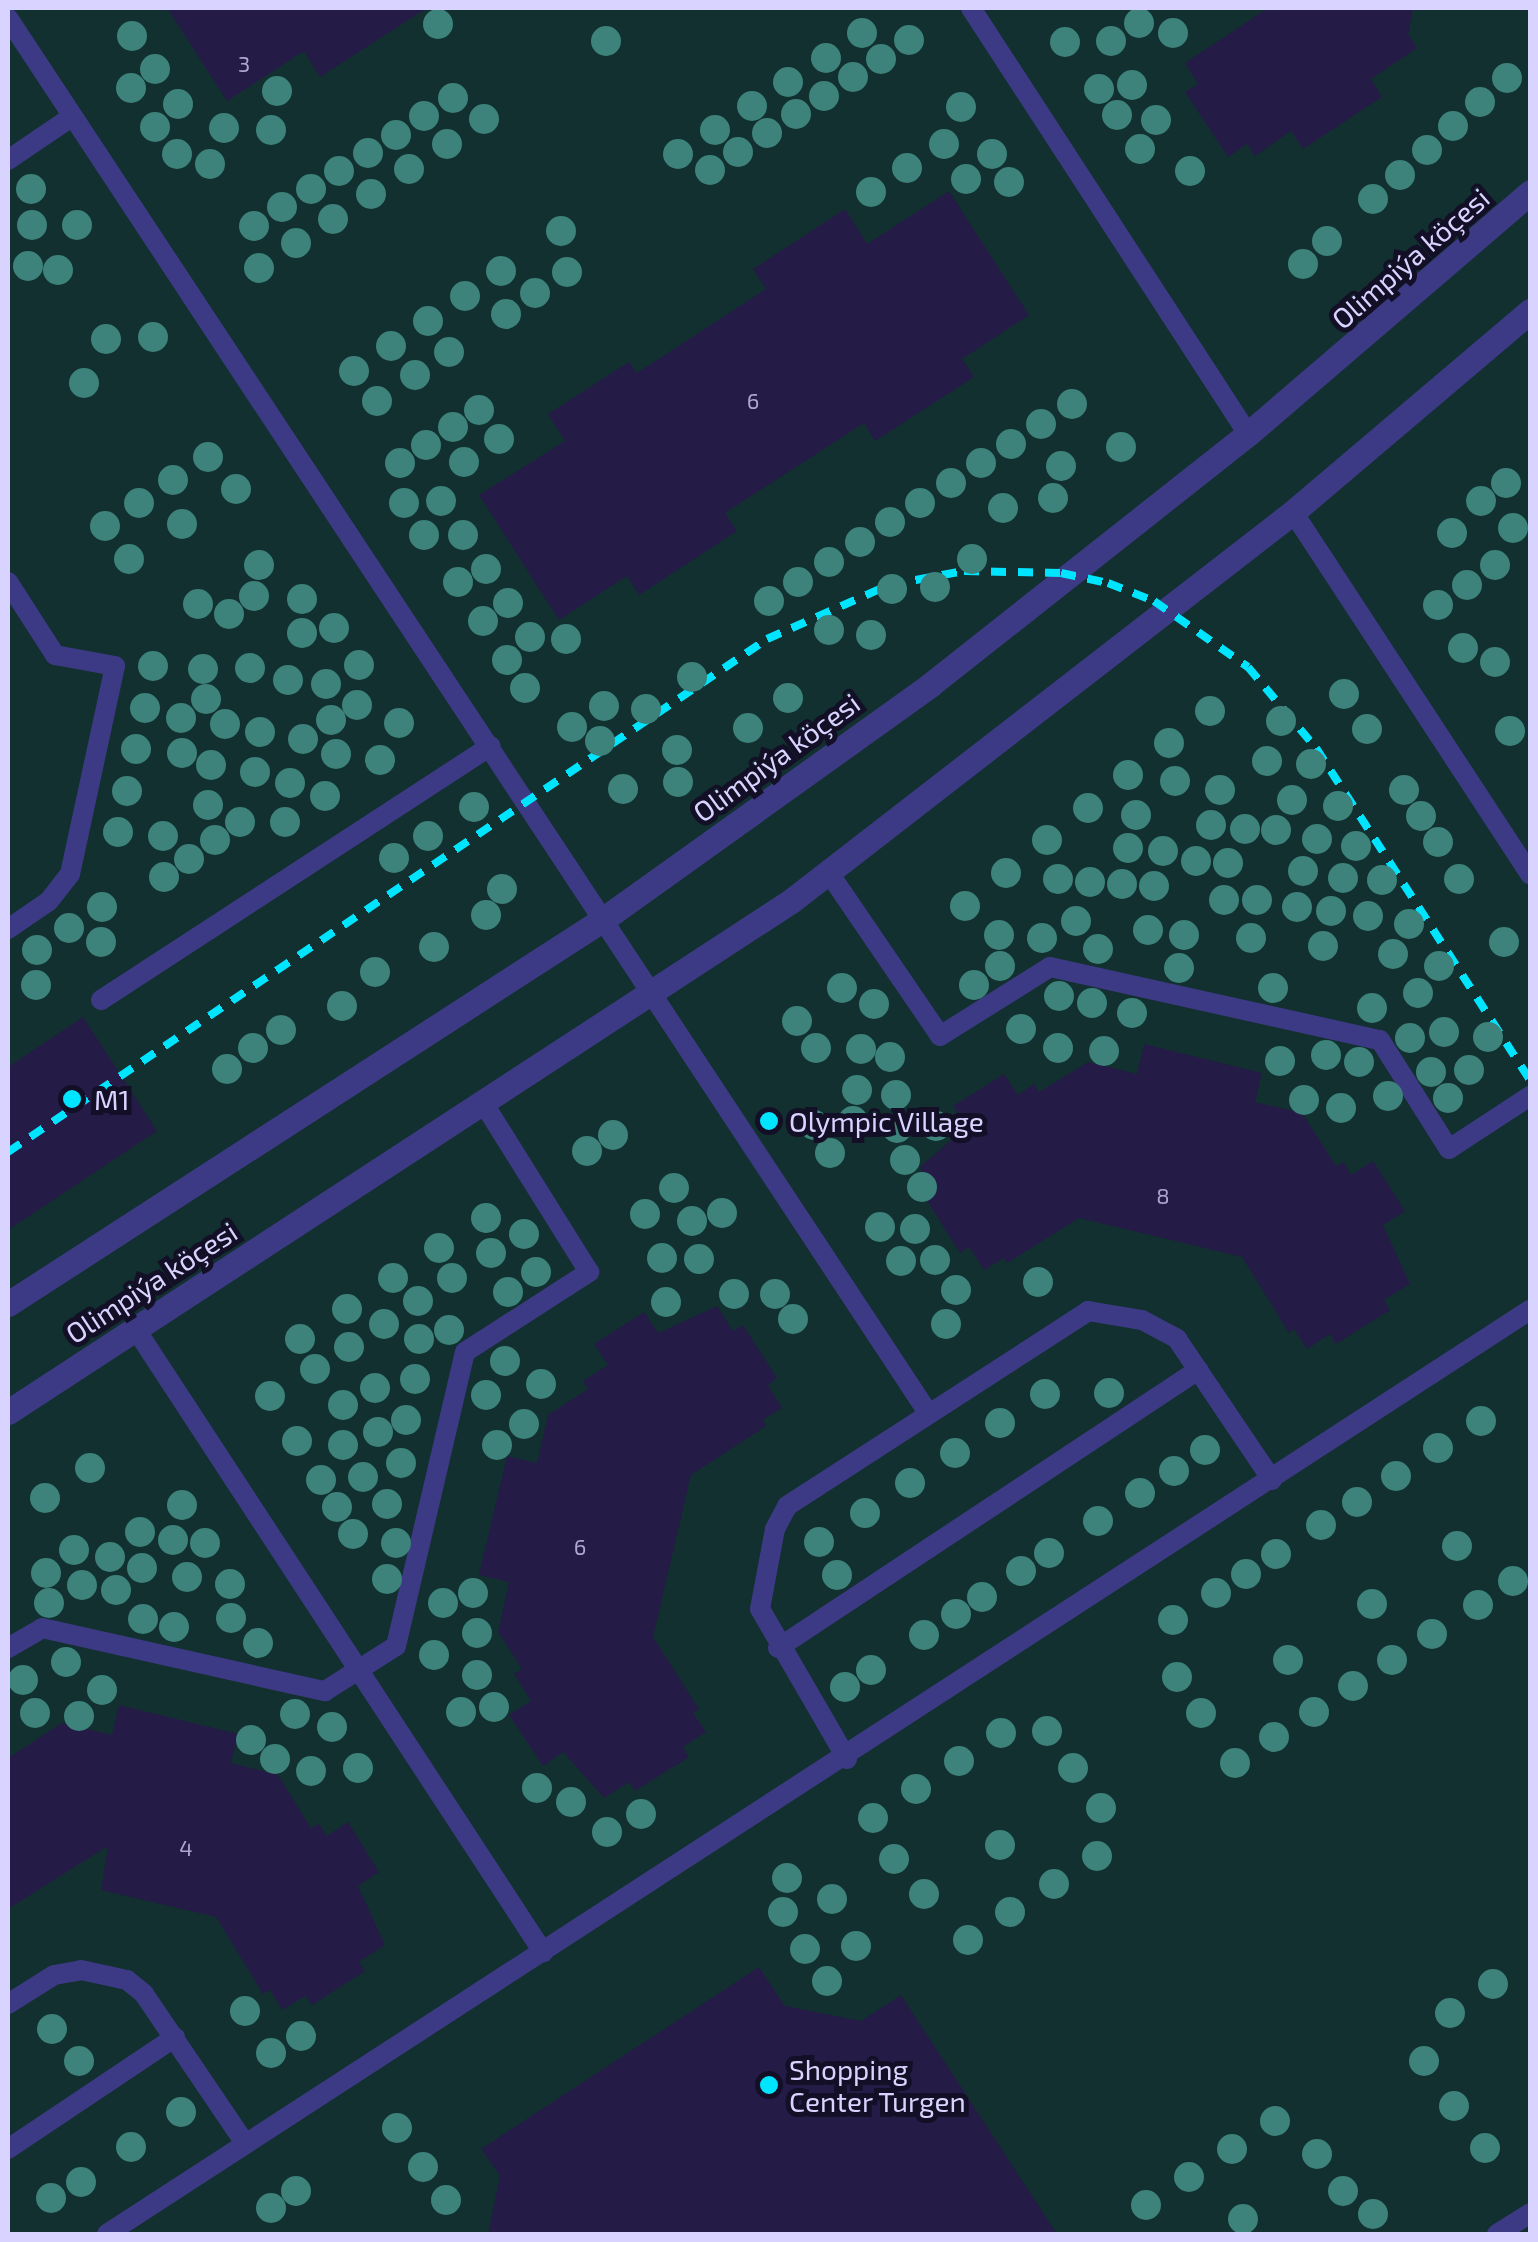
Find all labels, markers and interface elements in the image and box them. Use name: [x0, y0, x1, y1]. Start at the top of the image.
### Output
house number: 3: [238, 51, 250, 77]
street label: Olimpiýa köçesi: [1324, 181, 1496, 335]
house number: 6: [747, 388, 759, 414]
street label: Olimpiýa köçesi: [686, 685, 866, 829]
place label: M1: [94, 1082, 130, 1116]
marker: M1: [59, 1086, 85, 1112]
place label: Olympic Village: [789, 1104, 984, 1138]
marker: Olympic Village: [758, 1110, 780, 1132]
house number: 8: [1156, 1183, 1170, 1209]
street label: Olimpiýa köçesi: [59, 1214, 243, 1350]
house number: 6: [574, 1534, 586, 1560]
house number: 4: [179, 1835, 193, 1861]
place label: Shopping Center Turgen: [789, 2052, 967, 2118]
marker: Shopping Center Turgen: [758, 2074, 780, 2096]

